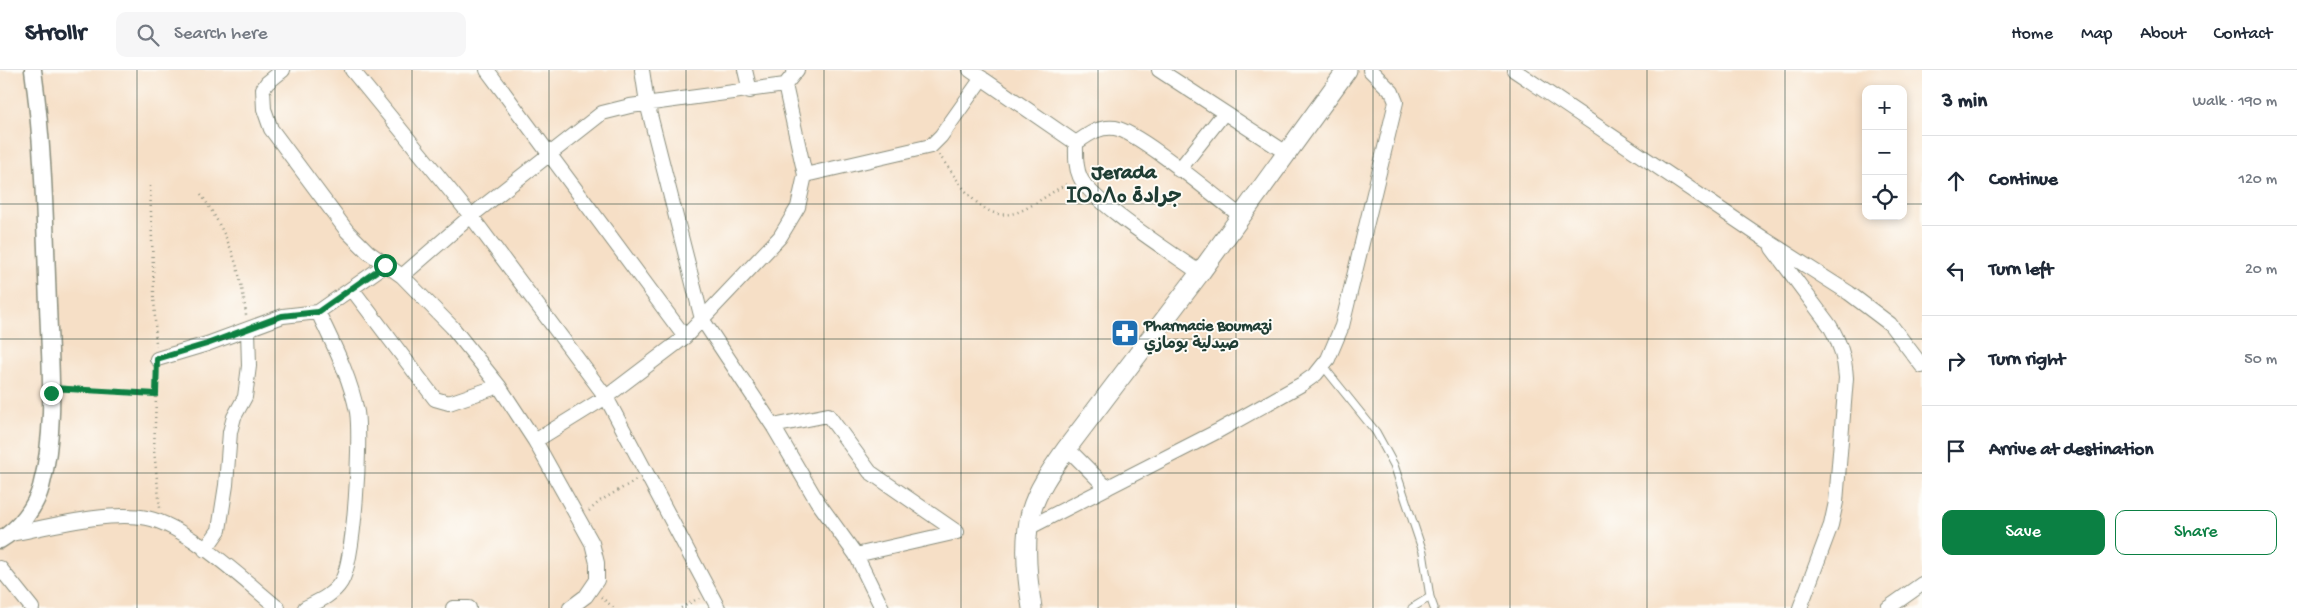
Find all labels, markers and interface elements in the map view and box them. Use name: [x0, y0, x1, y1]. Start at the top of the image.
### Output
search box: [116, 12, 466, 57]
text: Strollr: [25, 20, 86, 49]
icon: search: [134, 21, 162, 49]
text: Search here: [174, 23, 268, 46]
text: Home: [2011, 24, 2053, 45]
text: Map: [2081, 24, 2112, 45]
text: About: [2140, 24, 2186, 45]
text: Contact: [2214, 24, 2272, 45]
map controls: [1862, 85, 1907, 220]
button: +: [1862, 85, 1907, 130]
text: 3 min: [1942, 90, 1987, 115]
text: Walk · 190 m: [2193, 93, 2277, 112]
button: −: [1862, 130, 1907, 175]
district label: Jerada ⵊⵔⴰⴷⴰ جرادة: [1066, 162, 1182, 211]
icon: ahead: [1942, 167, 1970, 195]
text: Continue: [1989, 169, 2058, 192]
text: 120 m: [2238, 171, 2277, 190]
button: locate: [1862, 175, 1907, 220]
route start: [374, 254, 397, 277]
icon: left: [1942, 257, 1970, 285]
text: Turn left: [1989, 259, 2053, 282]
text: 20 m: [2245, 261, 2277, 280]
pharmacy icon: Pharmacie Boumazi صيدلية بومازي: [1110, 318, 1140, 348]
place label: Pharmacie Boumazi صيدلية بومازي: [1143, 318, 1272, 355]
icon: right: [1942, 347, 1970, 375]
text: Turn right: [1989, 349, 2065, 372]
text: 50 m: [2244, 351, 2277, 370]
route end: [40, 382, 63, 405]
icon: arrive: [1942, 437, 1970, 465]
text: Arrive at destination: [1989, 439, 2153, 462]
button: Save: [1942, 510, 2105, 555]
button: Share: [2115, 510, 2277, 555]

